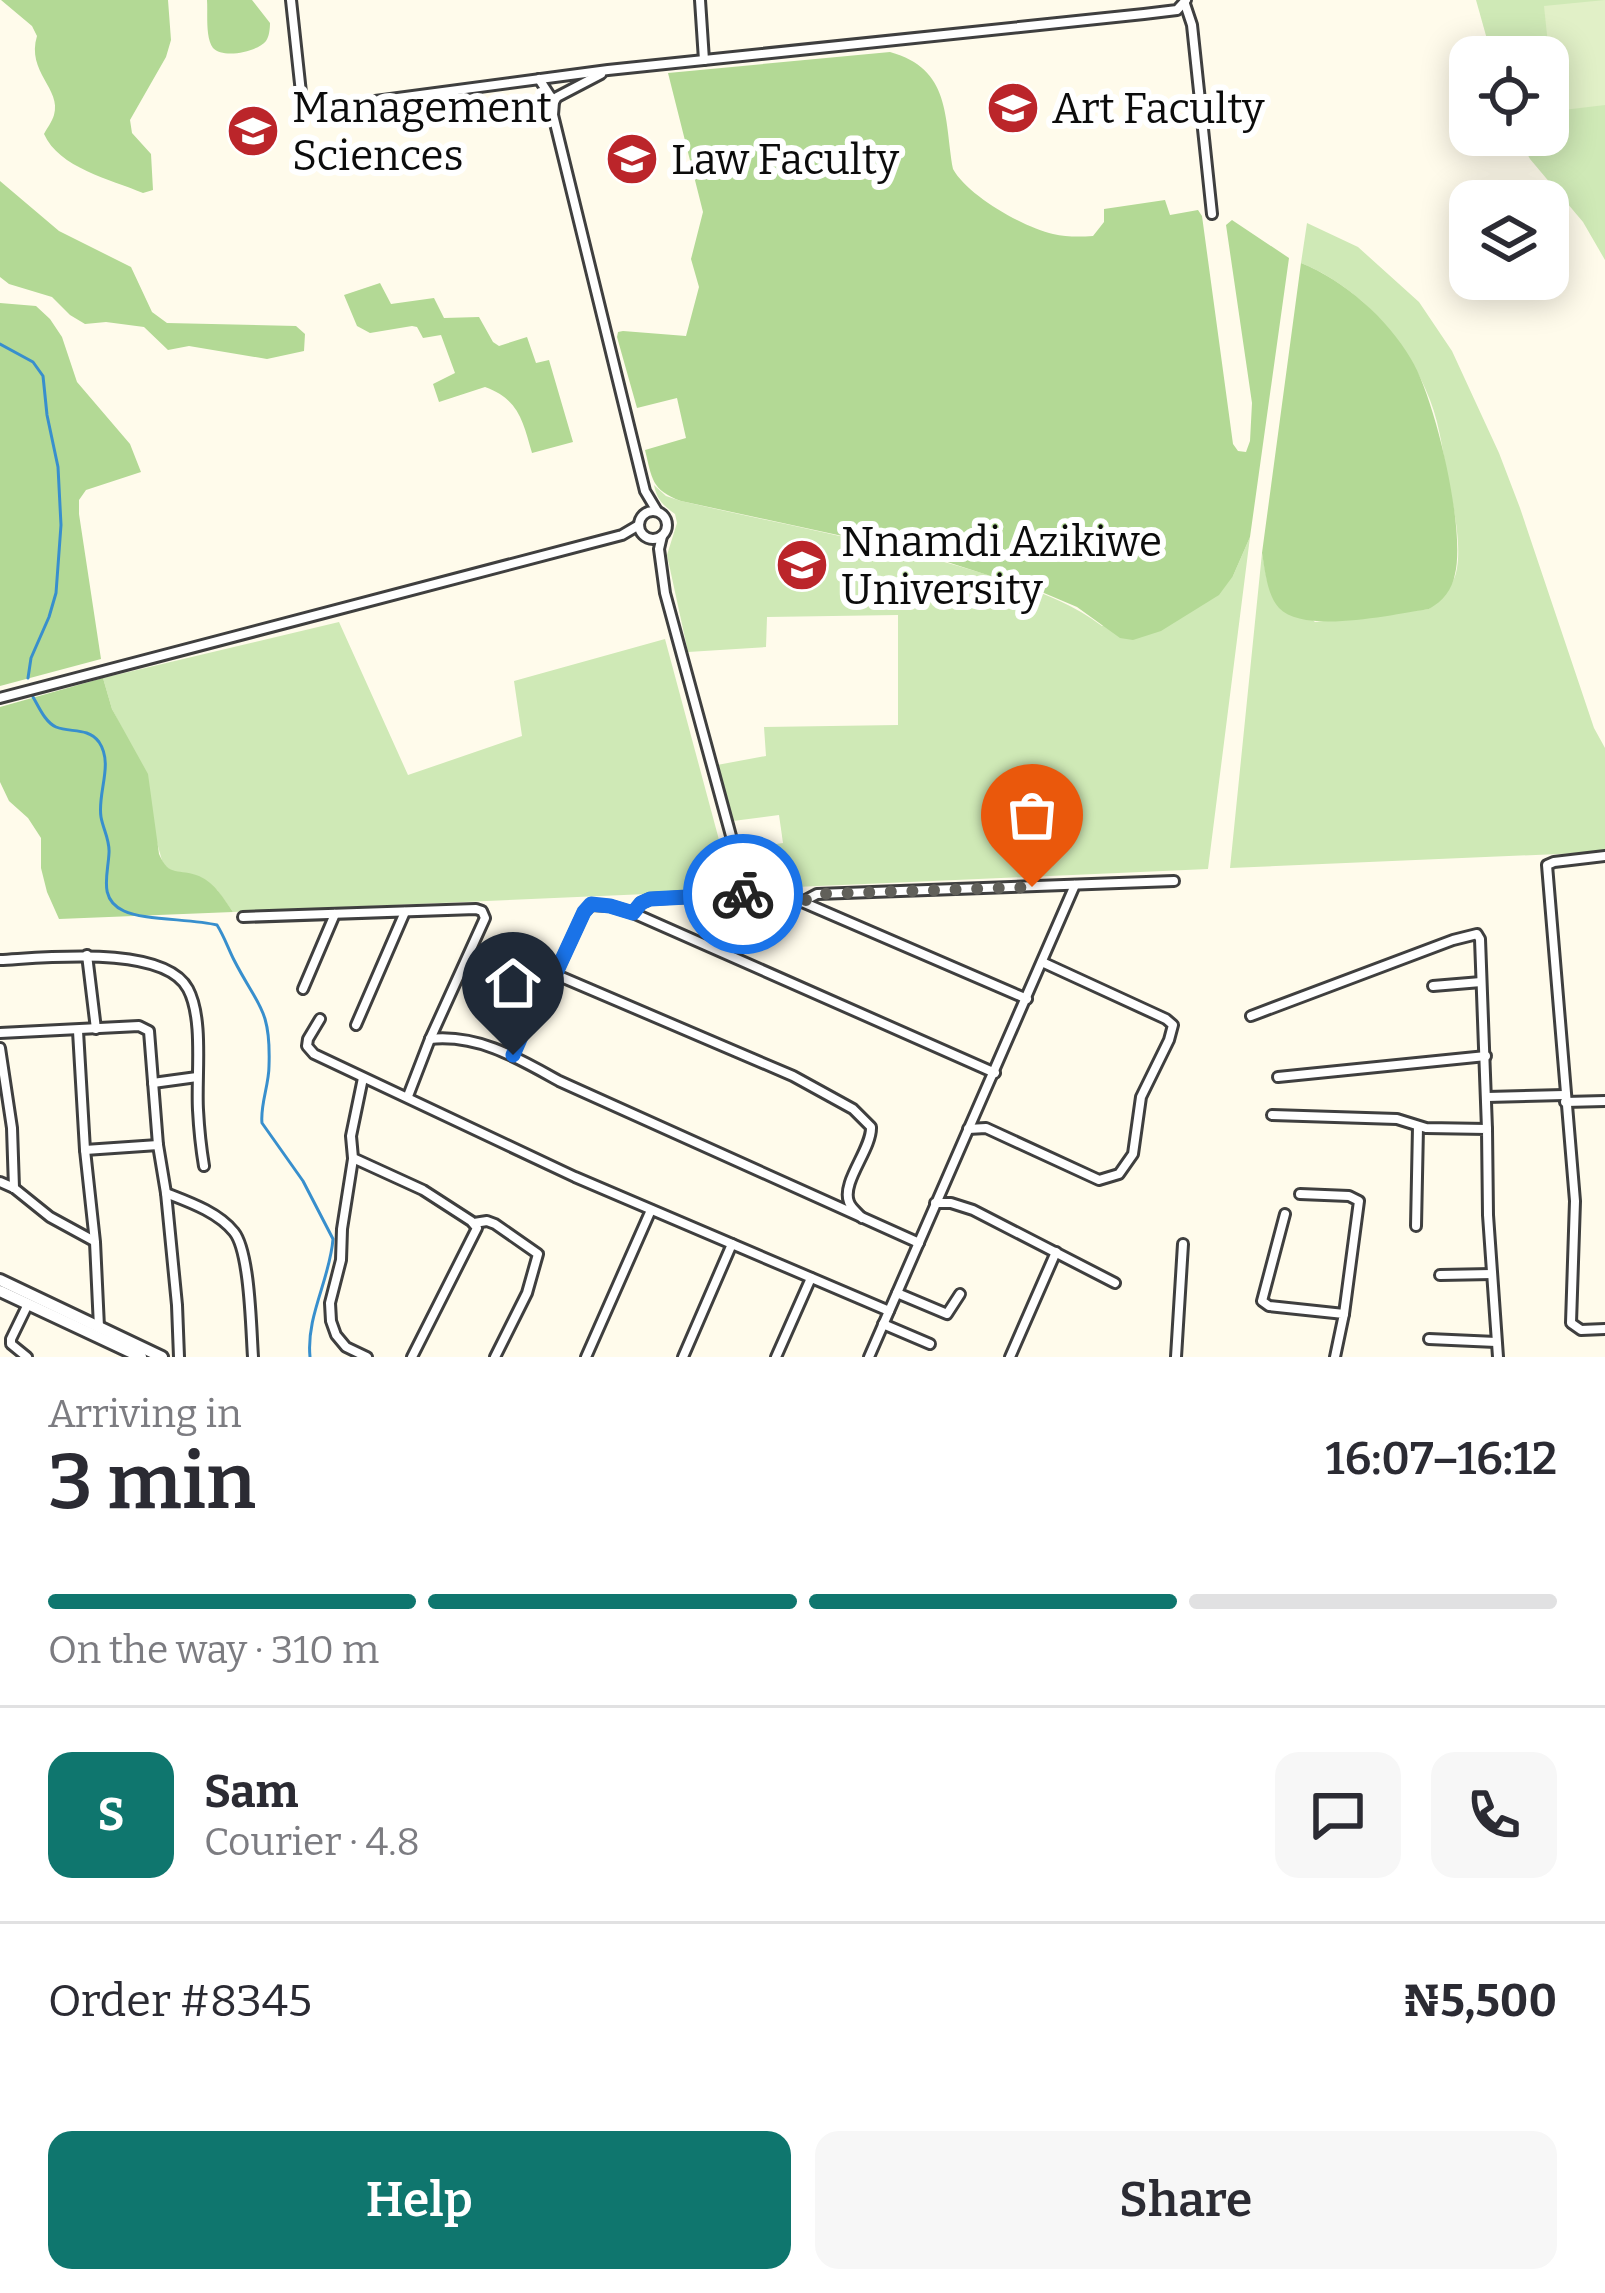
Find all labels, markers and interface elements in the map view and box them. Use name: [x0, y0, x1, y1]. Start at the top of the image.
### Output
map controls: [1449, 36, 1569, 300]
button: locate: [1449, 36, 1569, 156]
school or university icon: Art Faculty: [985, 80, 1041, 136]
place label: Management Sciences: [292, 83, 552, 181]
place label: Art Faculty: [1052, 84, 1265, 134]
school or university icon: Management Sciences: [225, 103, 281, 159]
school or university icon: Law Faculty: [604, 131, 660, 187]
place label: Law Faculty: [671, 135, 900, 185]
button: layers: [1449, 180, 1569, 300]
place label: Nnamdi Azikiwe University: [841, 517, 1162, 615]
school or university icon: Nnamdi Azikiwe University: [774, 537, 830, 593]
pin: [981, 764, 1083, 887]
icon: bag: [999, 782, 1065, 848]
courier: [683, 834, 803, 954]
icon: bike: [710, 861, 776, 927]
pin: [462, 932, 564, 1055]
icon: home: [480, 950, 546, 1016]
text: Arriving in: [48, 1391, 242, 1437]
text: 16:07–16:12: [1326, 1432, 1557, 1486]
text: 3 min: [48, 1435, 256, 1529]
text: On the way · 310 m: [48, 1627, 379, 1673]
button: chat: [1275, 1752, 1401, 1878]
button: phone: [1431, 1752, 1557, 1878]
text: Sam: [204, 1765, 298, 1819]
text: S: [97, 1788, 125, 1842]
text: Courier · 4.8: [204, 1819, 420, 1865]
text: Order #8345: [48, 1974, 312, 2028]
text: ₦5,500: [1403, 1974, 1557, 2028]
button: Help: [48, 2131, 791, 2269]
button: Share: [815, 2131, 1557, 2269]

